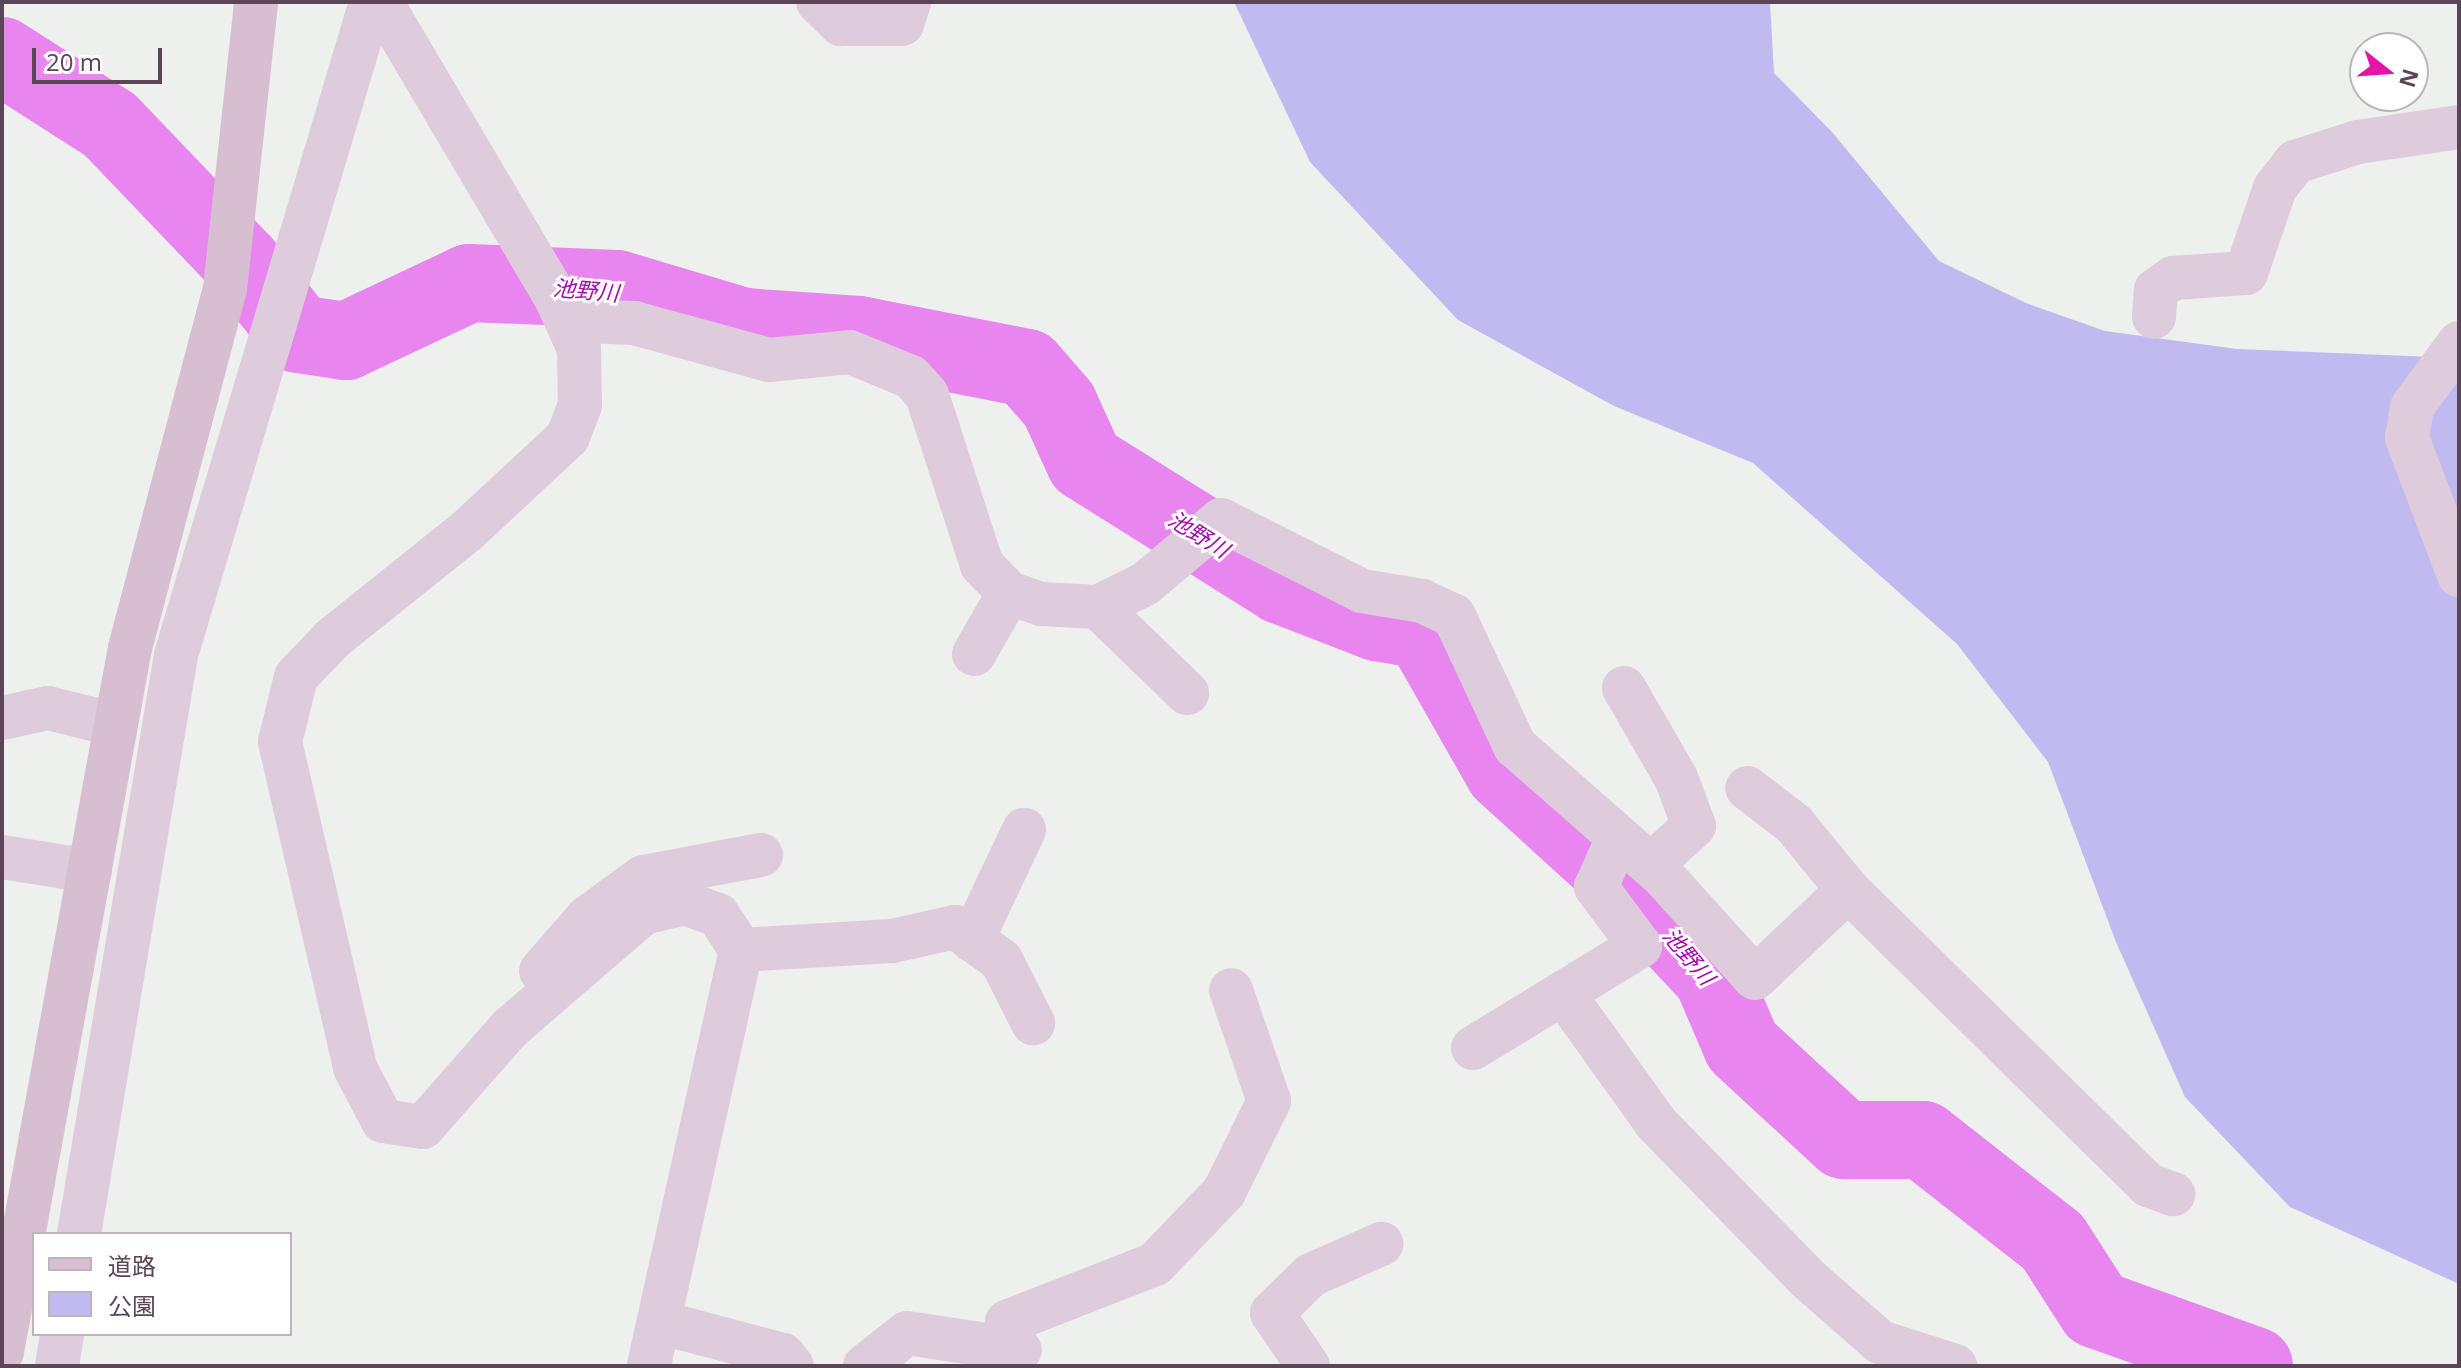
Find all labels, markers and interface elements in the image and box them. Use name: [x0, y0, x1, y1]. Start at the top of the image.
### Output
scale bar: [36, 32, 166, 82]
north arrow: [2349, 32, 2429, 112]
text: 20 m: [46, 45, 102, 78]
text: N: [2393, 65, 2427, 91]
water label: 池野川: [552, 274, 620, 306]
water label: 池野川: [1164, 505, 1234, 563]
water label: 池野川: [1658, 922, 1720, 990]
legend: [32, 1232, 292, 1336]
text: 道路: [108, 1249, 156, 1282]
text: 公園: [108, 1289, 156, 1322]

